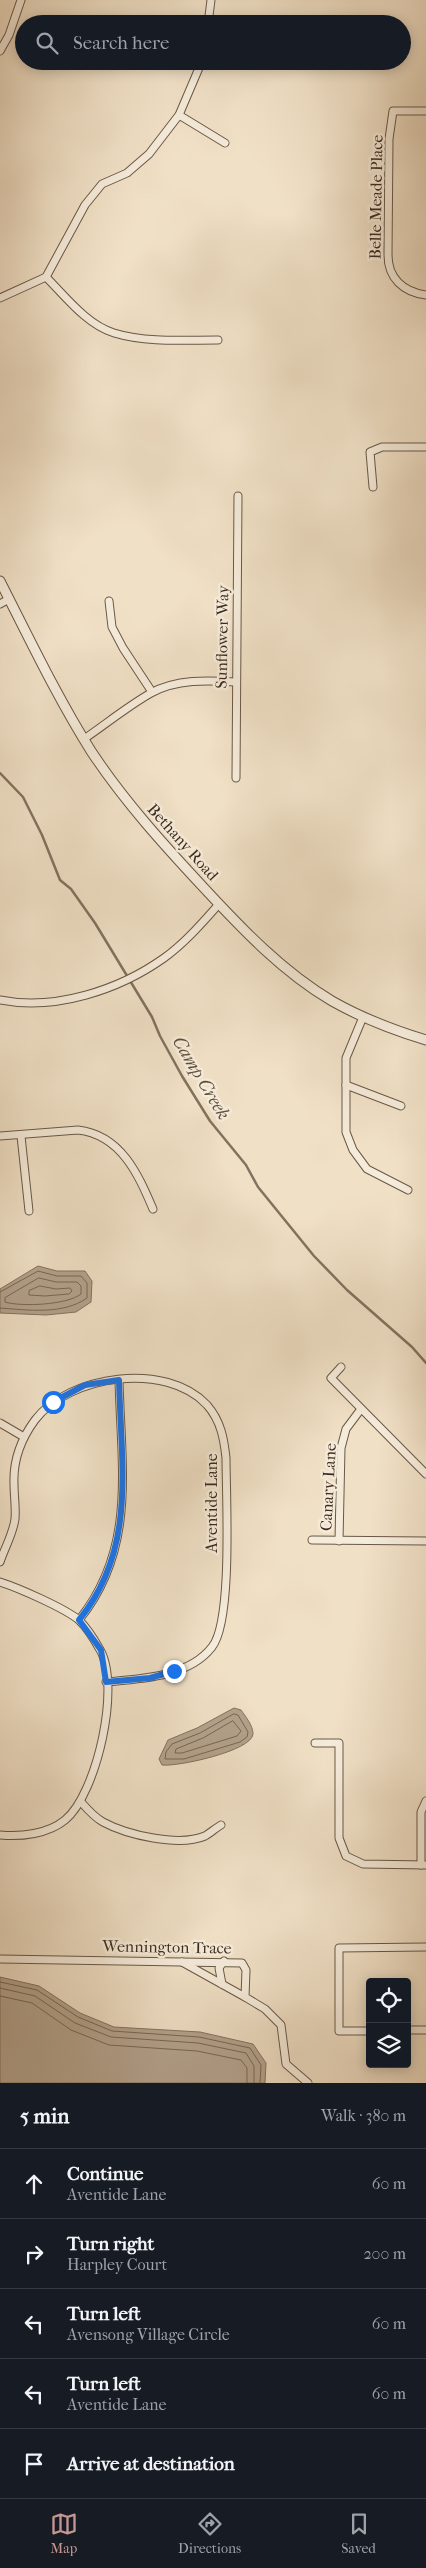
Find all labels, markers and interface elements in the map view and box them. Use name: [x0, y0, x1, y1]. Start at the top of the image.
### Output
search box: [15, 15, 411, 70]
icon: search: [33, 29, 61, 57]
text: Search here: [73, 32, 169, 54]
street label: Belle Meade Place: [365, 134, 387, 259]
street label: Sunflower Way: [212, 585, 232, 689]
street label: Bethany Road: [144, 800, 223, 885]
water label: Camp Creek: [168, 1032, 234, 1124]
route start: [42, 1391, 65, 1414]
street label: Canary Lane: [316, 1443, 340, 1531]
street label: Aventide Lane: [202, 1453, 221, 1554]
route end: [163, 1660, 186, 1683]
street label: Wennington Trace: [101, 1936, 232, 1958]
map controls: [366, 1978, 411, 2068]
button: locate: [366, 1978, 411, 2023]
button: layers: [366, 2023, 411, 2068]
text: 5 min: [20, 2104, 69, 2128]
text: Walk · 380 m: [321, 2106, 406, 2125]
text: Continue: [67, 2163, 143, 2185]
icon: ahead: [20, 2170, 48, 2198]
text: 60 m: [372, 2174, 406, 2193]
text: Aventide Lane: [67, 2185, 166, 2204]
text: Turn right: [67, 2233, 154, 2255]
icon: right: [20, 2240, 48, 2268]
text: 200 m: [363, 2244, 406, 2263]
text: Harpley Court: [67, 2255, 167, 2274]
text: Turn left: [67, 2303, 141, 2325]
icon: left: [20, 2310, 48, 2338]
text: 60 m: [372, 2314, 406, 2333]
text: Avensong Village Circle: [67, 2325, 230, 2344]
text: Turn left: [67, 2373, 141, 2395]
icon: left: [20, 2380, 48, 2408]
text: 60 m: [372, 2384, 406, 2403]
text: Aventide Lane: [67, 2395, 166, 2414]
icon: arrive: [20, 2450, 48, 2478]
text: Arrive at destination: [67, 2453, 235, 2475]
tab: Map: [50, 2510, 78, 2557]
tab: Directions: [178, 2510, 241, 2557]
tab: Saved: [341, 2510, 376, 2557]

